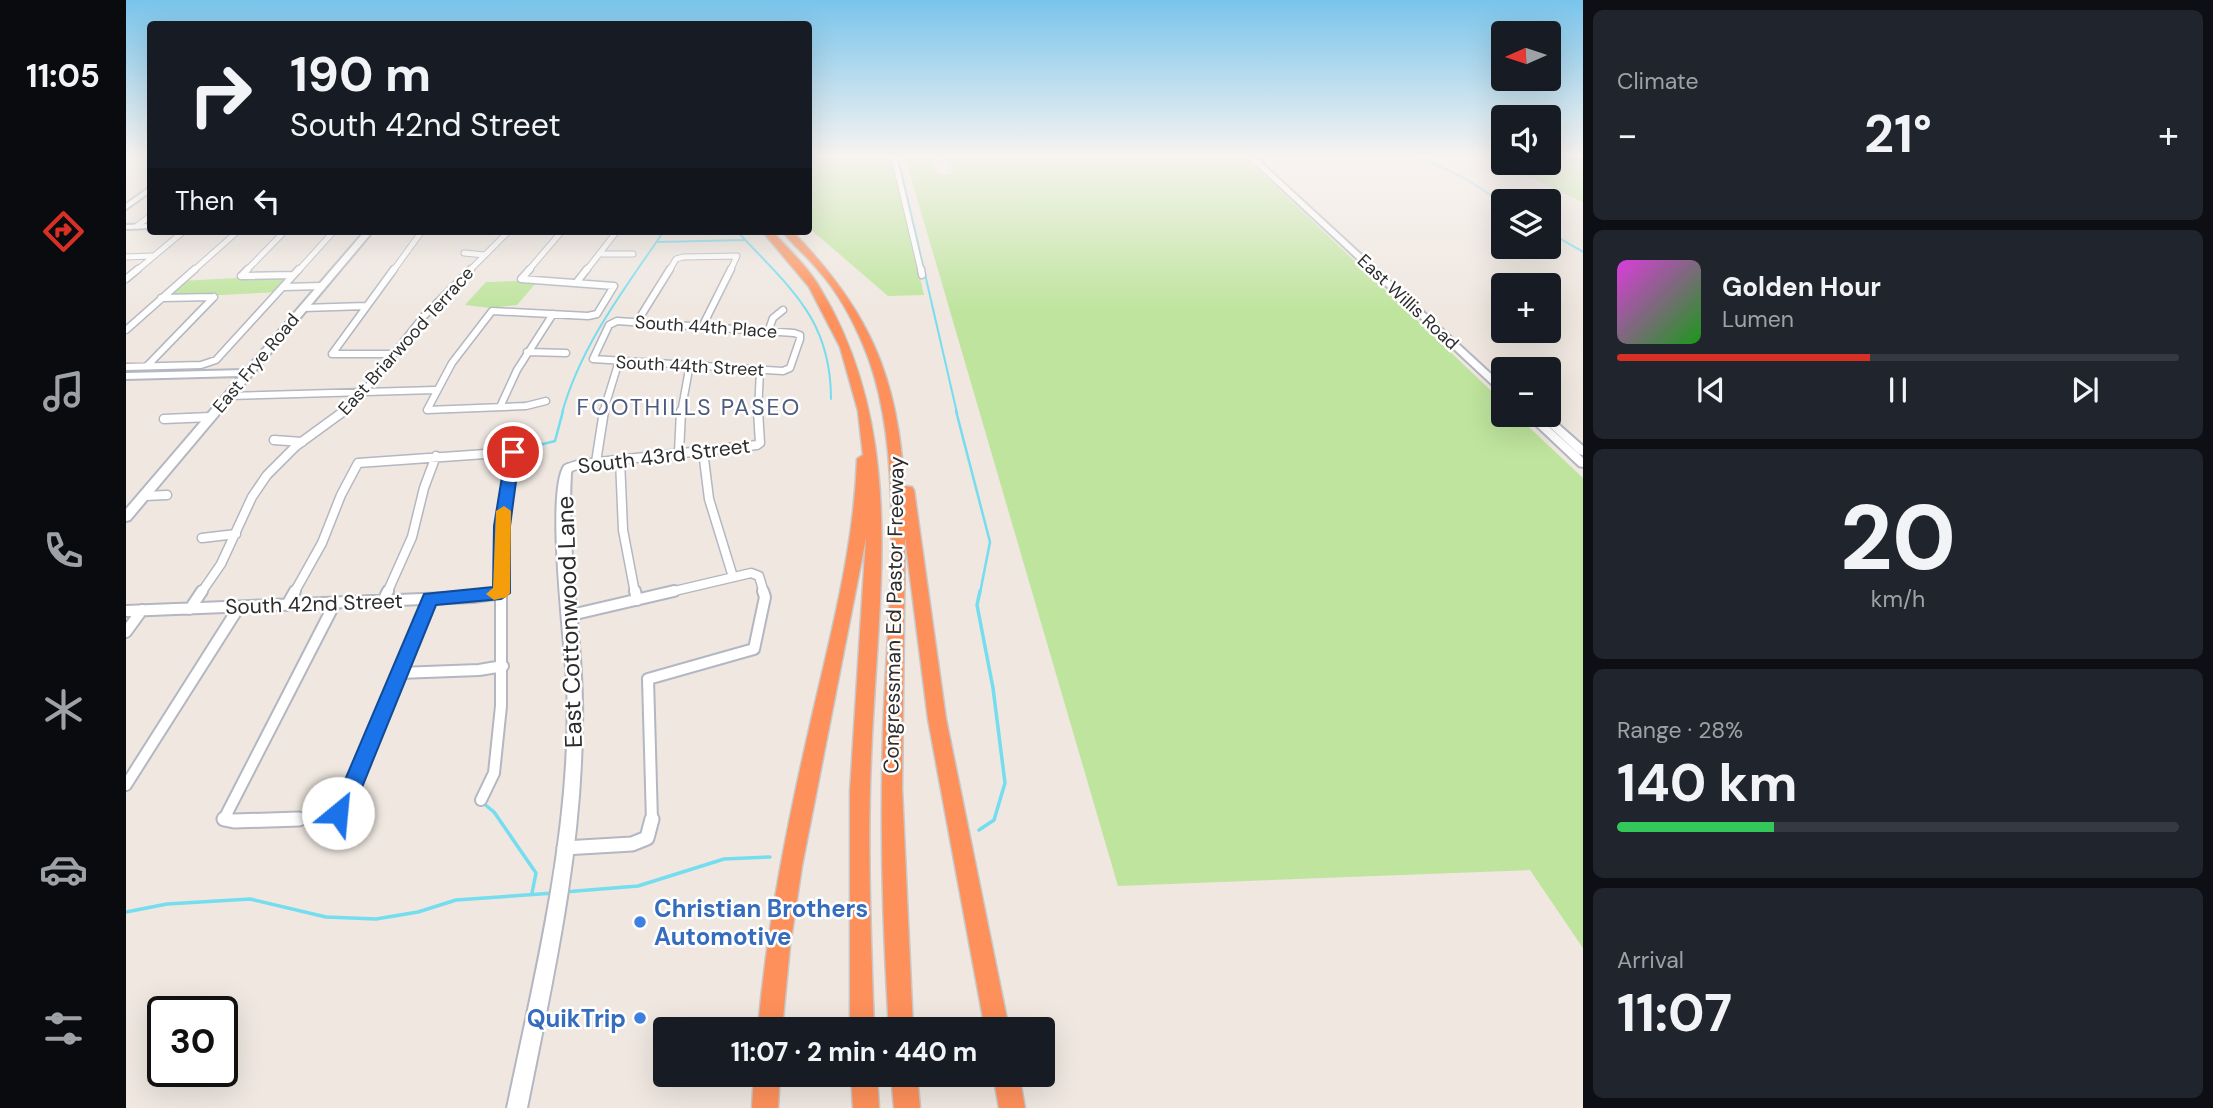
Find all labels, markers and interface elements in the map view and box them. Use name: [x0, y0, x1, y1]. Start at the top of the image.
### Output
north arrow: [1491, 21, 1561, 91]
map controls: [1491, 21, 1561, 427]
text: 190 m: [290, 42, 431, 106]
icon: right: [175, 49, 266, 140]
text: 11:05: [26, 55, 100, 97]
text: Climate: [1617, 66, 1699, 96]
text: 21°: [1864, 100, 1932, 168]
text: South 42nd Street: [290, 104, 561, 146]
button: sound: [1491, 105, 1561, 175]
text: −: [1617, 110, 1638, 160]
text: +: [2158, 110, 2179, 160]
icon: left: [248, 182, 286, 220]
text: Then: [175, 184, 234, 218]
button: layers: [1491, 189, 1561, 259]
icon: directions: [39, 207, 88, 256]
street label: East Willis Road: [1352, 249, 1464, 355]
street label: East Briarwood Terrace: [333, 262, 479, 420]
text: Golden Hour: [1722, 270, 1881, 304]
button: +: [1491, 273, 1561, 343]
text: Lumen: [1722, 304, 1794, 334]
street label: East Frye Road: [207, 308, 305, 418]
street label: South 44th Place: [634, 310, 778, 344]
street label: South 44th Street: [615, 350, 765, 382]
button: −: [1491, 357, 1561, 427]
icon: music: [39, 367, 88, 416]
icon: previous: [1692, 371, 1730, 409]
icon: pause: [1879, 371, 1917, 409]
icon: next: [2066, 371, 2104, 409]
district label: FOOTHILLS PASEO: [577, 392, 801, 422]
pin: [483, 422, 543, 482]
street label: South 43rd Street: [576, 432, 752, 480]
icon: arrive: [494, 433, 532, 471]
street label: Congressman Ed Pastor Freeway: [877, 456, 911, 774]
text: 20: [1840, 479, 1956, 597]
street label: East Cottonwood Lane: [549, 495, 589, 749]
icon: phone: [39, 526, 88, 575]
text: km/h: [1871, 584, 1925, 614]
street label: South 42nd Street: [225, 587, 403, 621]
icon: climate: [39, 685, 88, 734]
text: Range · 28%: [1617, 715, 1743, 745]
text: 140 km: [1617, 749, 1798, 817]
position arrow: [301, 776, 375, 850]
icon: car: [39, 845, 88, 894]
place label: Christian Brothers Automotive: [654, 893, 868, 952]
marker: Christian Brothers Automotive: [632, 914, 648, 930]
text: Arrival: [1617, 945, 1684, 975]
text: 11:07: [1617, 979, 1732, 1047]
speed limit sign: 30: [147, 996, 238, 1087]
place label: QuikTrip: [527, 1003, 626, 1034]
icon: filters: [39, 1004, 88, 1053]
marker: QuikTrip: [632, 1010, 648, 1026]
text: 11:07 · 2 min · 440 m: [731, 1035, 977, 1069]

